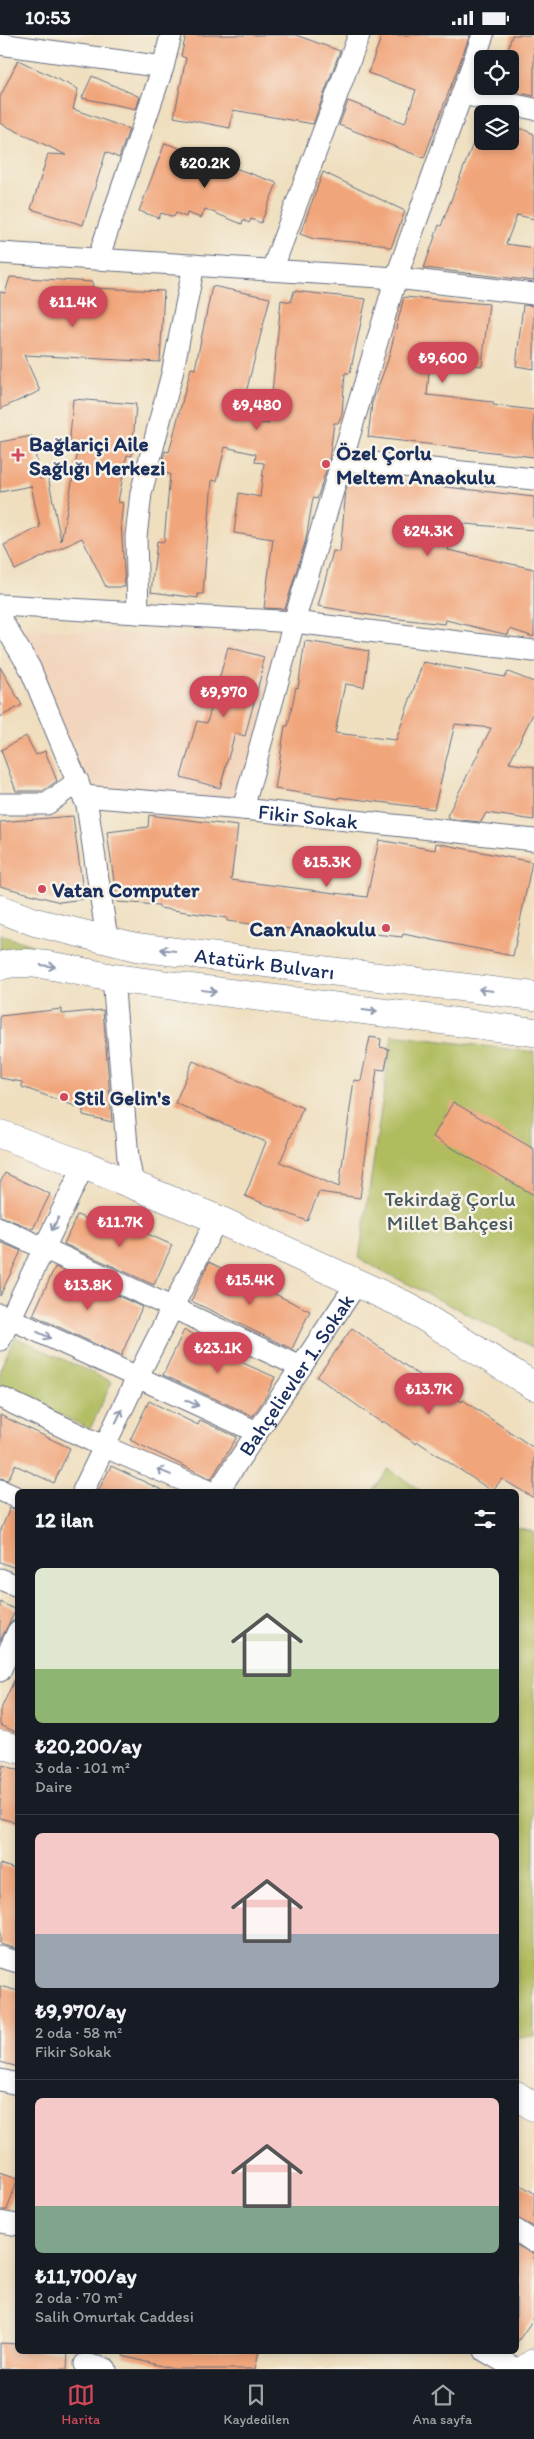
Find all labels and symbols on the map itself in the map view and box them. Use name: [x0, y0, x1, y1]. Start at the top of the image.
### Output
pin: ₺20.2K: [164, 147, 246, 189]
pin: ₺11.4K: [32, 285, 114, 328]
pin: ₺9,600: [402, 341, 484, 384]
pin: ₺9,480: [216, 389, 298, 431]
place label: Bağlariçi Aile Sağlığı Merkezi: [29, 431, 165, 481]
place label: Özel Çorlu Meltem Anaokulu: [336, 440, 496, 489]
marker: Bağlariçi Aile Sağlığı Merkezi: [11, 448, 25, 462]
marker: Özel Çorlu Meltem Anaokulu: [320, 458, 332, 470]
pin: ₺24.3K: [387, 515, 469, 557]
pin: ₺9,970: [183, 675, 265, 718]
street label: Fikir Sokak: [257, 798, 359, 834]
pin: ₺15.3K: [286, 845, 368, 888]
place label: Vatan Computer: [52, 877, 200, 903]
marker: Vatan Computer: [36, 883, 48, 895]
place label: Can Anaokulu: [249, 916, 377, 941]
marker: Can Anaokulu: [380, 922, 392, 934]
street label: Atatürk Bulvarı: [193, 942, 336, 984]
one-way arrow: [160, 945, 176, 955]
one-way arrow: [40, 961, 56, 971]
one-way arrow: [478, 985, 494, 995]
one-way arrow: [200, 986, 216, 996]
one-way arrow: [362, 1006, 378, 1016]
place label: Stil Gelin's: [74, 1085, 171, 1110]
marker: Stil Gelin's: [58, 1091, 70, 1103]
park label: Tekirdağ Çorlu Millet Bahçesi: [384, 1186, 516, 1235]
pin: ₺11.7K: [79, 1205, 161, 1248]
one-way arrow: [50, 1217, 60, 1232]
pin: ₺15.4K: [209, 1263, 291, 1306]
pin: ₺13.8K: [47, 1269, 129, 1311]
street label: Bahçelievler 1. Sokak: [233, 1289, 359, 1460]
one-way arrow: [36, 1330, 51, 1340]
pin: ₺23.1K: [177, 1331, 259, 1374]
pin: ₺13.7K: [388, 1373, 470, 1415]
one-way arrow: [184, 1398, 199, 1408]
one-way arrow: [115, 1408, 125, 1423]
one-way arrow: [157, 1466, 172, 1476]

